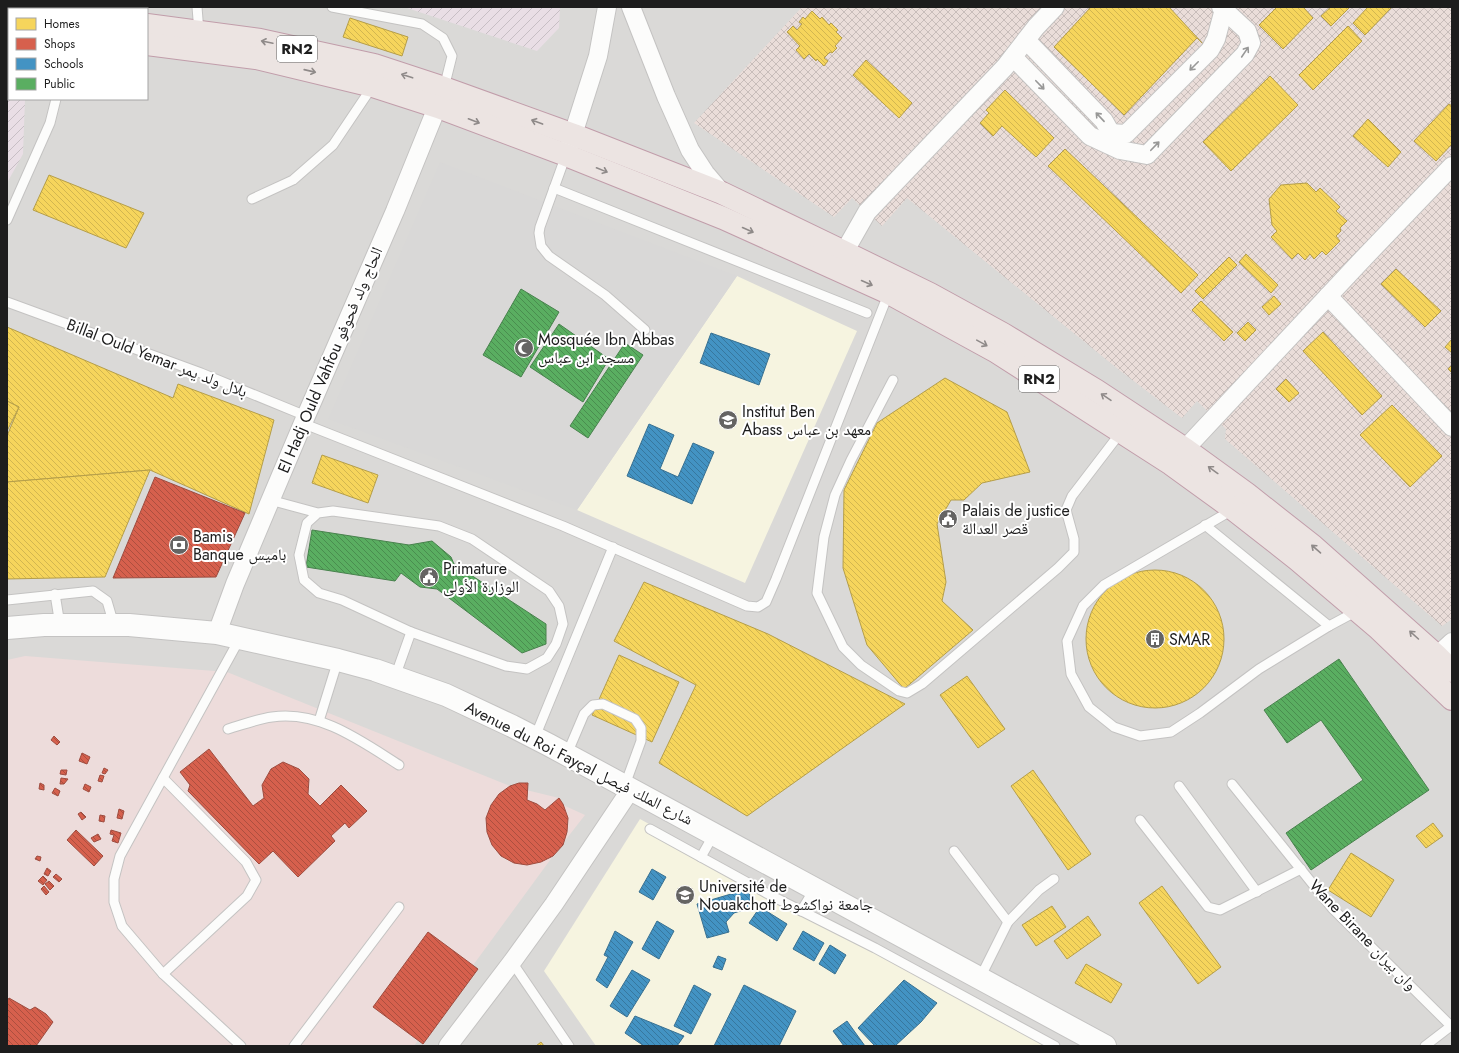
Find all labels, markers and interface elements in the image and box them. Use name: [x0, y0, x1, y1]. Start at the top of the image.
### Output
legend: [8, 8, 148, 100]
text: Homes: [44, 15, 80, 33]
text: Shops: [44, 35, 75, 53]
road number: RN2: [277, 36, 317, 62]
one-way arrow: [261, 37, 274, 45]
one-way arrow: [1241, 47, 1249, 58]
text: Schools: [44, 55, 83, 73]
one-way arrow: [1189, 61, 1199, 71]
one-way arrow: [303, 67, 316, 75]
one-way arrow: [401, 72, 414, 79]
text: Public: [44, 75, 75, 93]
one-way arrow: [1035, 80, 1045, 90]
one-way arrow: [1095, 112, 1104, 122]
one-way arrow: [531, 117, 543, 125]
one-way arrow: [468, 118, 480, 126]
one-way arrow: [1150, 141, 1160, 151]
one-way arrow: [595, 166, 607, 174]
one-way arrow: [742, 226, 754, 234]
street label: El Hadj Ould Vahfou الحاج ولد فحوفو: [272, 243, 388, 477]
one-way arrow: [861, 279, 873, 287]
street label: Billal Ould Yemar بلال ولد يمر: [63, 313, 251, 403]
place label: Mosquée Ibn Abbas مسجد ابن عباس: [538, 328, 674, 369]
mosque icon: Mosquée Ibn Abbas مسجد ابن عباس: [513, 337, 535, 359]
one-way arrow: [976, 340, 988, 347]
road number: RN2: [1019, 366, 1059, 392]
one-way arrow: [1100, 393, 1111, 401]
place label: Institut Ben Abass معهد بن عباس: [742, 400, 871, 441]
school or university icon: Institut Ben Abass معهد بن عباس: [717, 409, 739, 431]
one-way arrow: [1208, 466, 1219, 474]
place label: Palais de justice قصر العدالة: [962, 499, 1070, 540]
public building icon: Palais de justice قصر العدالة: [937, 508, 959, 530]
place label: Bamis Banque باميس: [193, 525, 286, 566]
bank icon: Bamis Banque باميس: [168, 534, 190, 556]
one-way arrow: [1311, 544, 1322, 553]
place label: Primature الوزارة الأولى: [443, 557, 519, 598]
public building icon: Primature الوزارة الأولى: [418, 566, 440, 588]
building icon: SMAR: [1144, 628, 1166, 650]
place label: SMAR: [1169, 628, 1210, 651]
one-way arrow: [1409, 630, 1419, 639]
street label: Avenue du Roi Fayçal شارع الملك فيصل: [461, 695, 697, 831]
street label: Wane Birane وان بيران: [1304, 874, 1422, 996]
place label: Université de Nouakchott جامعة نواكشوط: [699, 875, 873, 916]
school or university icon: Université de Nouakchott جامعة نواكشوط: [674, 884, 696, 906]

